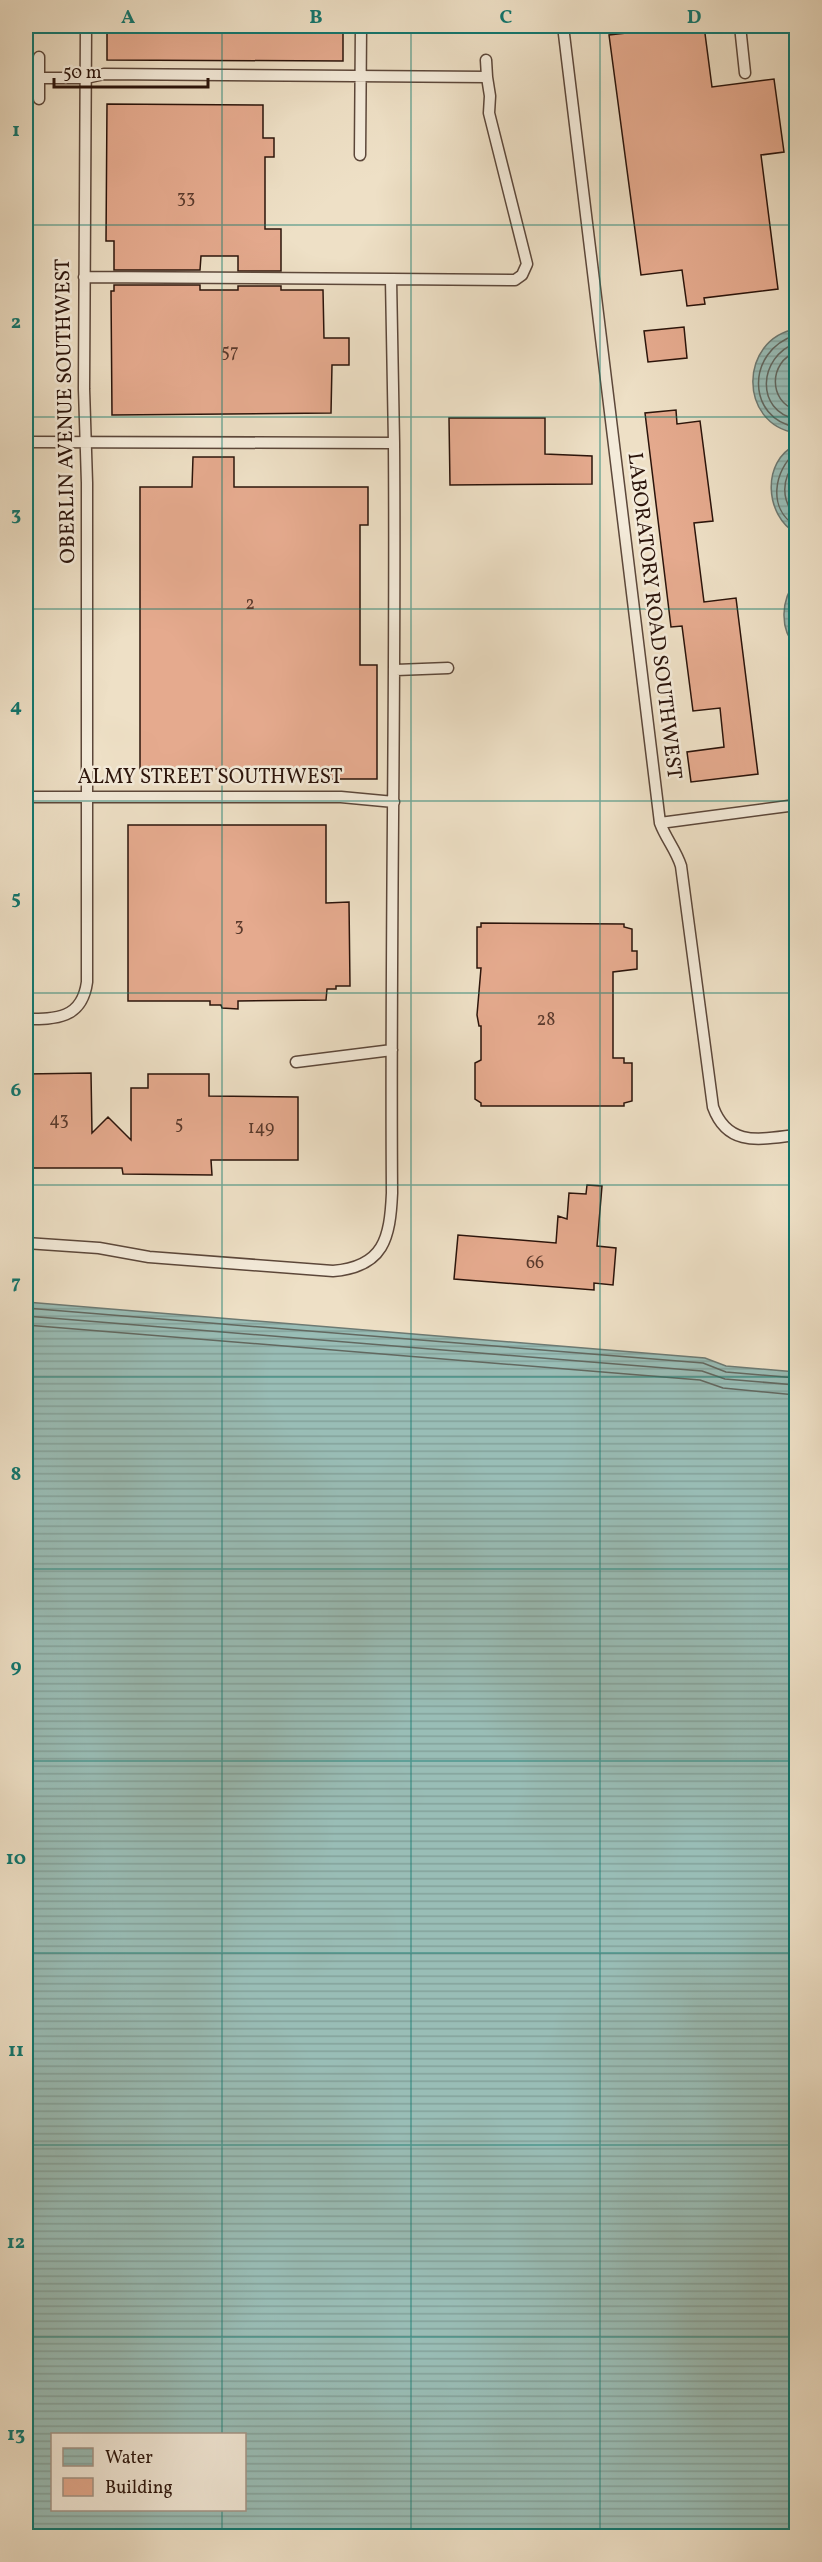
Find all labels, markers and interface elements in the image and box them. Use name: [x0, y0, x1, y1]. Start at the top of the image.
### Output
text: A: [121, 4, 135, 32]
text: B: [309, 4, 323, 32]
text: C: [500, 4, 513, 32]
text: D: [687, 4, 701, 32]
scale bar: [54, 51, 208, 89]
text: 50 m: [63, 61, 102, 86]
text: 1: [12, 117, 20, 145]
house number: 33: [177, 186, 195, 211]
street label: OBERLIN AVENUE SOUTHWEST: [49, 258, 83, 564]
text: 2: [11, 309, 21, 337]
house number: 57: [221, 340, 239, 365]
street label: LABORATORY ROAD SOUTHWEST: [620, 451, 688, 781]
text: 3: [11, 501, 21, 529]
house number: 2: [245, 592, 255, 617]
text: 4: [10, 693, 22, 721]
street label: ALMY STREET SOUTHWEST: [77, 763, 343, 792]
text: 5: [11, 885, 21, 913]
house number: 3: [234, 914, 244, 939]
house number: 28: [537, 1008, 555, 1033]
text: 6: [11, 1077, 22, 1105]
house number: 43: [49, 1108, 69, 1133]
house number: 5: [175, 1112, 183, 1137]
house number: 149: [248, 1116, 274, 1141]
house number: 66: [526, 1251, 544, 1276]
text: 7: [11, 1269, 21, 1297]
text: 8: [11, 1461, 21, 1489]
text: 9: [10, 1653, 22, 1681]
text: 10: [6, 1845, 26, 1873]
text: 11: [8, 2037, 24, 2065]
text: 12: [7, 2229, 25, 2257]
text: 13: [7, 2421, 25, 2449]
legend: [51, 2433, 246, 2511]
text: Water: [105, 2446, 153, 2471]
text: Building: [105, 2476, 173, 2501]

